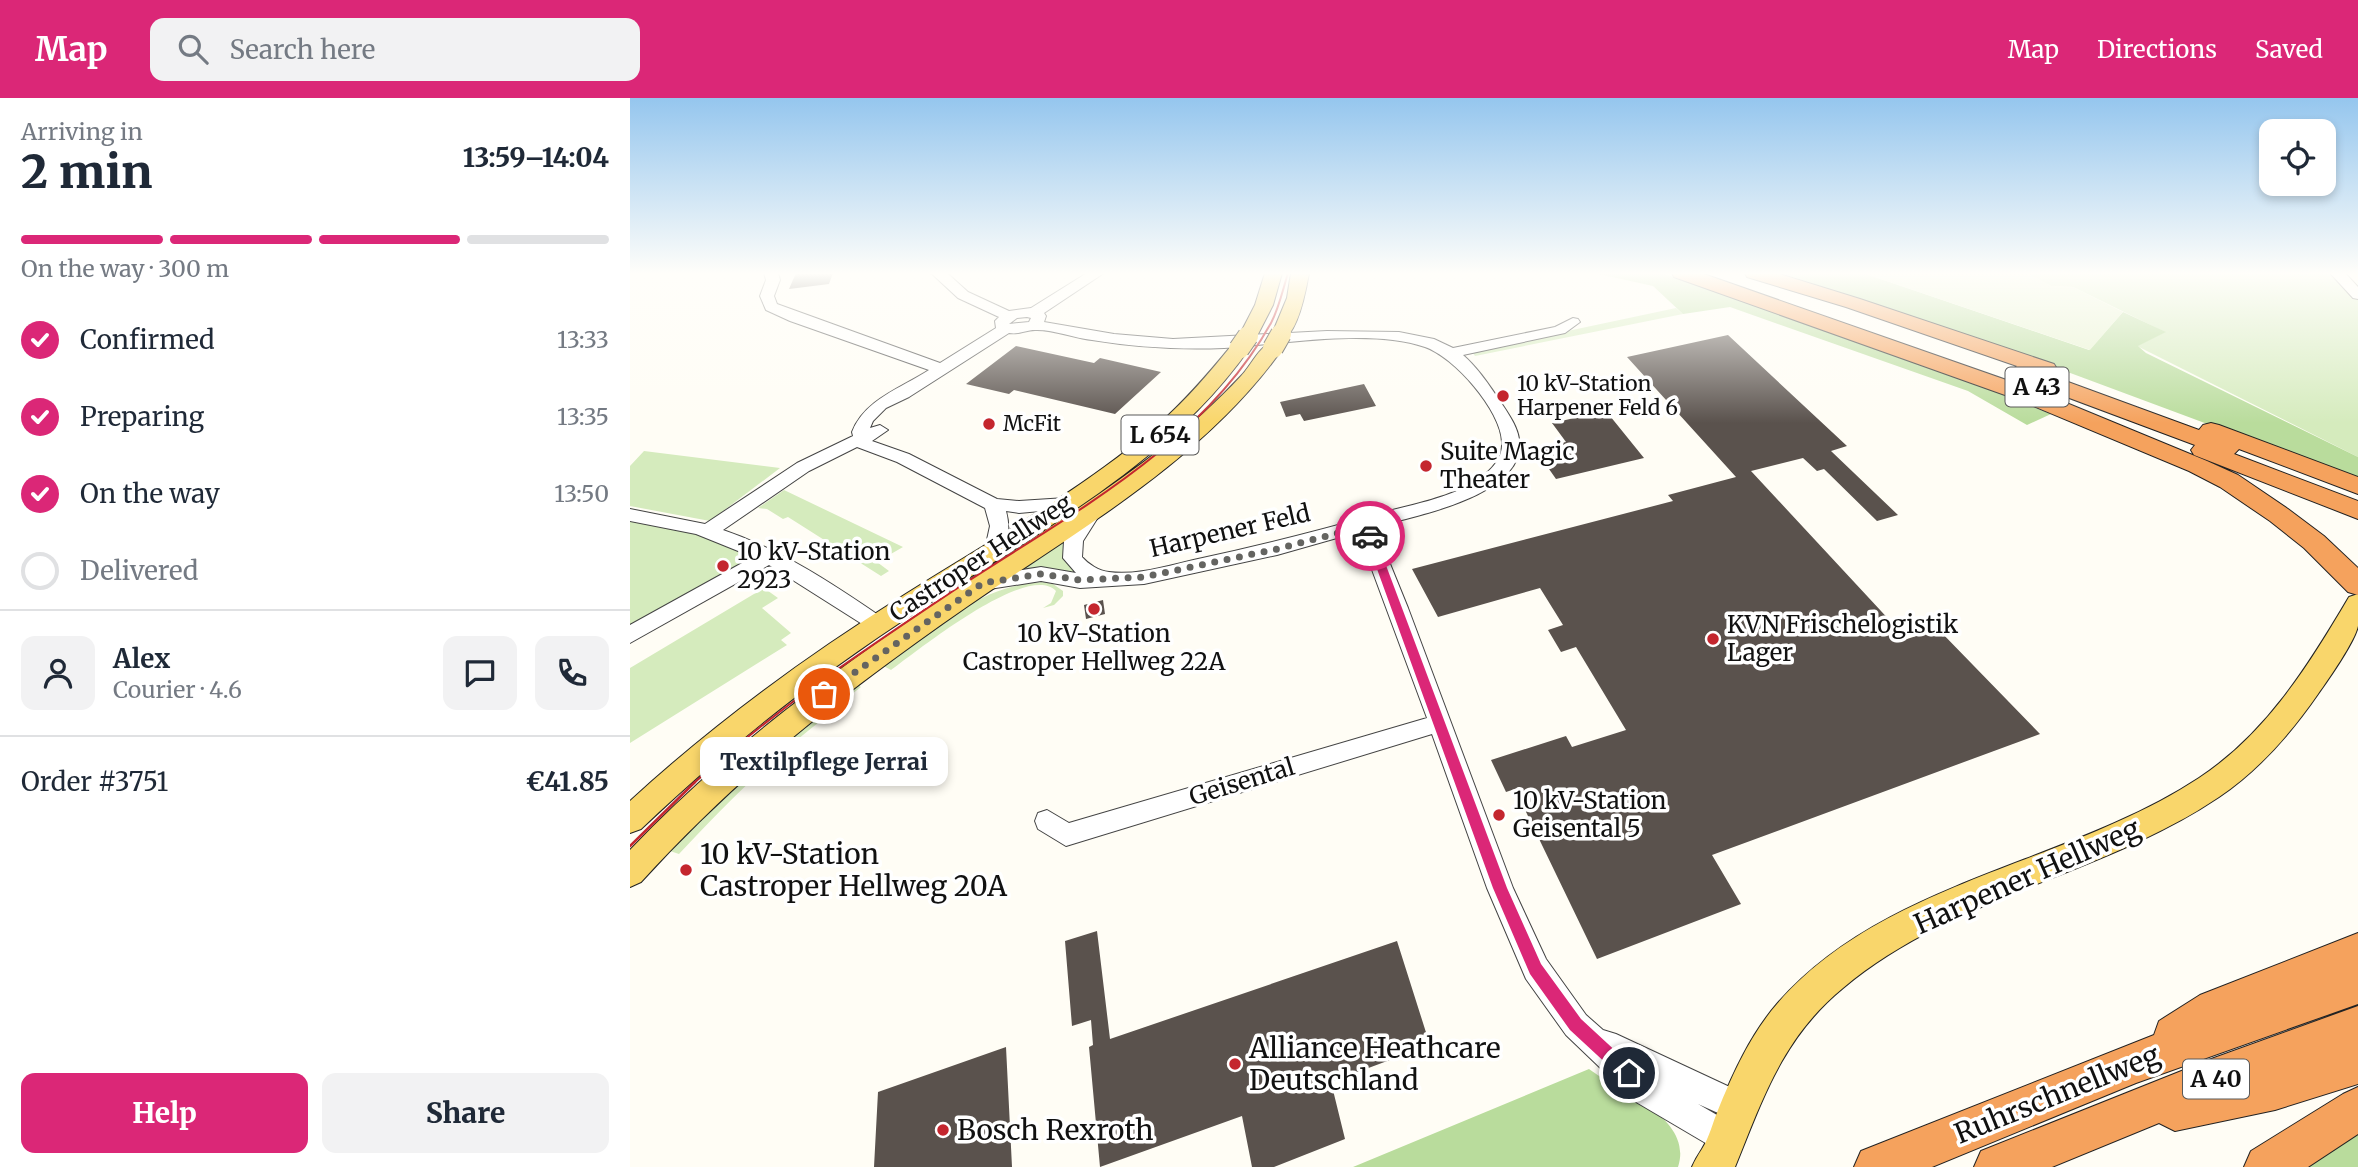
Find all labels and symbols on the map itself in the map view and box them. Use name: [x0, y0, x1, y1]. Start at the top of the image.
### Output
road number: A 43: [2006, 368, 2068, 406]
place label: 10 kV-Station Harpener Feld 6: [1517, 370, 1678, 421]
marker: 10 kV-Station Harpener Feld 6: [1495, 388, 1511, 404]
place label: McFit: [1003, 410, 1061, 437]
marker: McFit: [981, 416, 997, 432]
road number: L 654: [1121, 416, 1198, 454]
place label: Suite Magic Theater: [1440, 436, 1575, 495]
marker: Suite Magic Theater: [1418, 458, 1434, 474]
street label: Castroper Hellweg: [883, 487, 1078, 628]
street label: Harpener Feld: [1147, 497, 1313, 564]
courier: [1335, 501, 1405, 571]
place label: 10 kV-Station 2923: [737, 536, 891, 595]
marker: 10 kV-Station 2923: [715, 558, 731, 574]
marker: 10 kV-Station Castroper Hellweg 22A: [1086, 601, 1102, 617]
place label: KVN Frischelogistik Lager: [1727, 609, 1959, 668]
place label: 10 kV-Station Castroper Hellweg 22A: [963, 618, 1226, 677]
marker: KVN Frischelogistik Lager: [1705, 631, 1721, 647]
pin: [794, 664, 854, 724]
callout: Textilpflege Jerrai: [700, 736, 948, 785]
street label: Geisental: [1186, 751, 1298, 812]
place label: 10 kV-Station Geisental 5: [1513, 785, 1667, 844]
marker: 10 kV-Station Geisental 5: [1491, 807, 1507, 823]
street label: Harpener Hellweg: [1908, 810, 2146, 942]
place label: 10 kV-Station Castroper Hellweg 20A: [700, 836, 1007, 904]
marker: 10 kV-Station Castroper Hellweg 20A: [678, 862, 694, 878]
place label: Alliance Heathcare Deutschland: [1248, 1030, 1501, 1098]
street label: Ruhrschnellweg: [1949, 1036, 2165, 1152]
pin: [1599, 1043, 1659, 1103]
marker: Alliance Heathcare Deutschland: [1227, 1056, 1243, 1072]
road number: A 40: [2183, 1060, 2249, 1098]
place label: Bosch Rexroth: [957, 1112, 1154, 1148]
marker: Bosch Rexroth: [935, 1122, 951, 1138]

